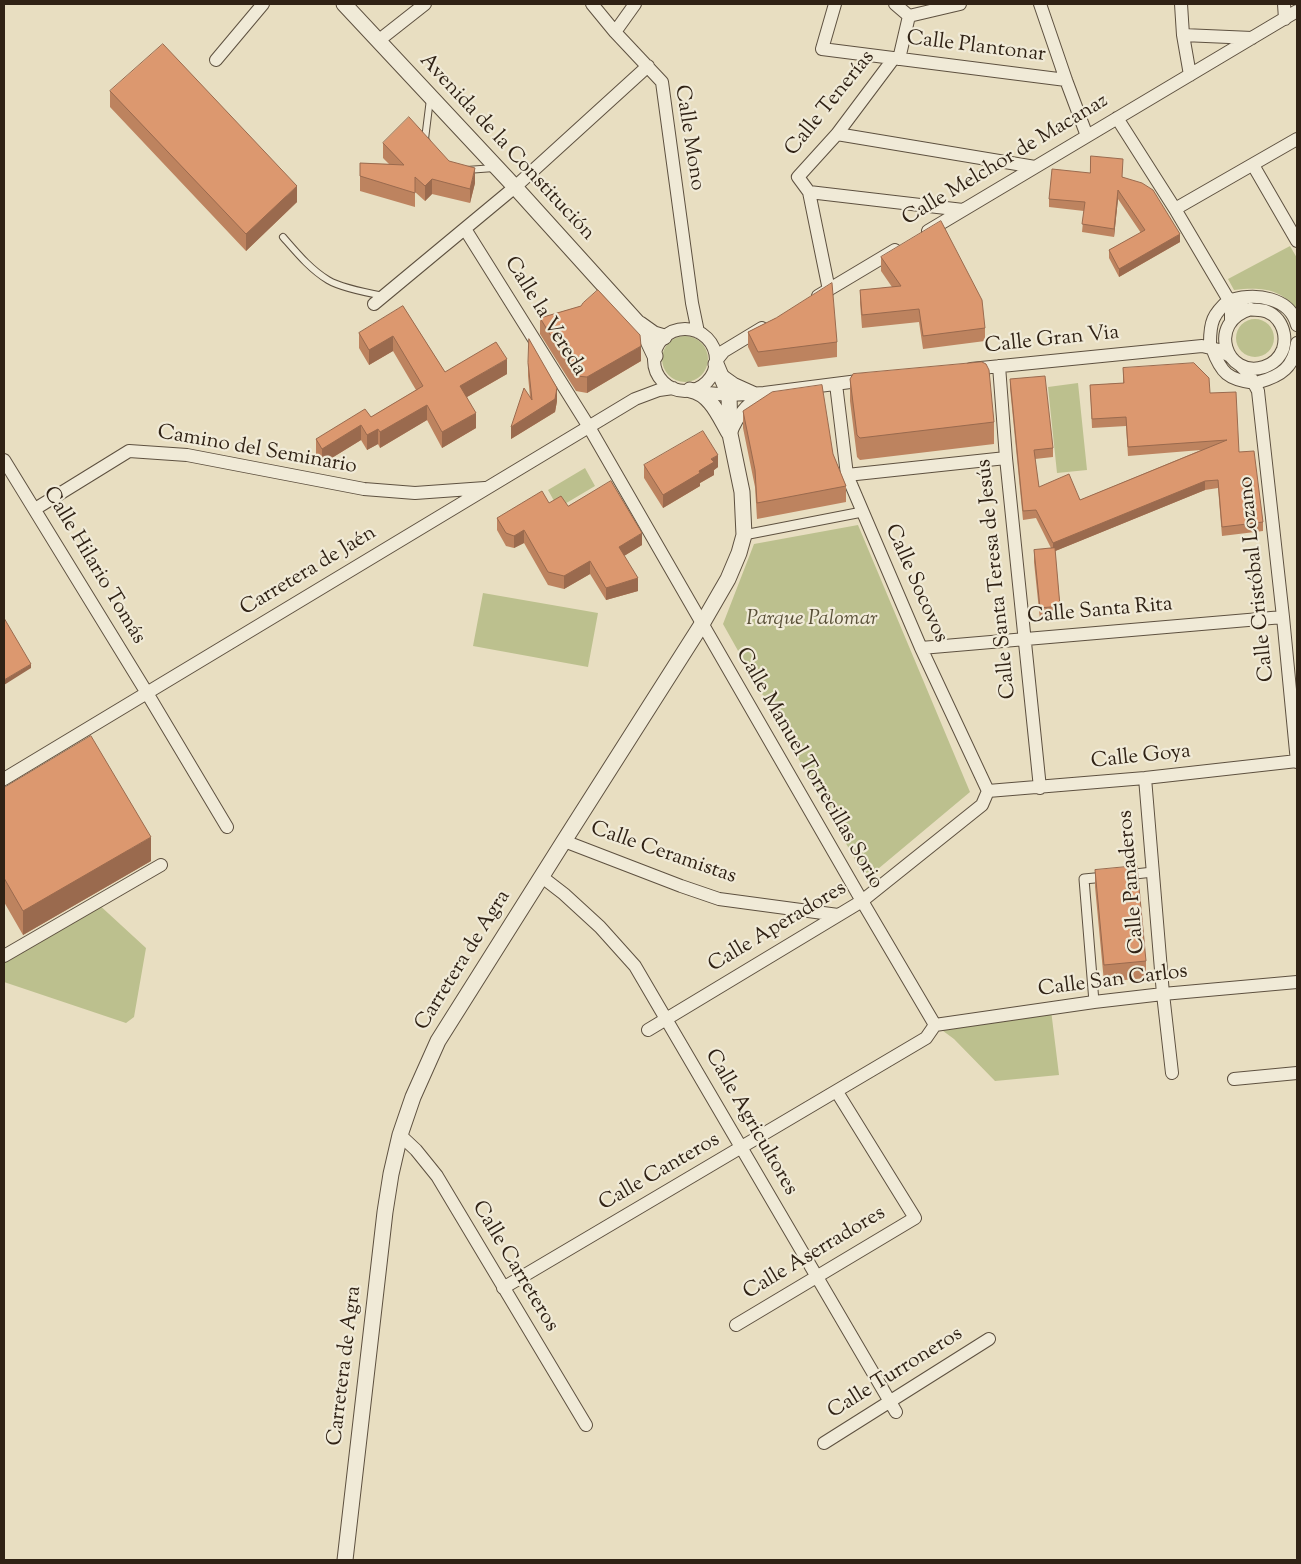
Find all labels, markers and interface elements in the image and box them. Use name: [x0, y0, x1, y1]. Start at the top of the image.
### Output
street label: Calle Plantonar: [905, 27, 1047, 69]
street label: Calle Tenerías: [781, 46, 881, 162]
street label: Avenida de la Constitución: [413, 49, 599, 247]
street label: Calle Mono: [667, 84, 709, 192]
street label: Calle Melchor de Macanaz: [899, 90, 1113, 232]
street label: Calle la Vereda: [497, 253, 591, 381]
street label: Calle Gran Via: [984, 321, 1120, 361]
street label: Camino del Seminario: [155, 421, 359, 481]
street label: Calle Santa Teresa de Jesús: [973, 458, 1023, 700]
street label: Calle Cristóbal Lozano: [1235, 475, 1281, 683]
street label: Calle Hilario Tomás: [36, 483, 150, 649]
street label: Calle Socovos: [878, 521, 952, 647]
street label: Carretera de Jaén: [236, 522, 382, 622]
street label: Calle Santa Rita: [1026, 593, 1174, 631]
park label: Parque Palomar: [746, 607, 878, 633]
street label: Calle Manuel Torrecillas Sorio: [729, 644, 887, 894]
street label: Calle Goya: [1090, 740, 1192, 776]
street label: Calle Panaderos: [1114, 809, 1152, 955]
street label: Calle Ceramistas: [587, 817, 739, 891]
street label: Calle Aperadores: [704, 877, 852, 979]
street label: Carretera de Agra: [411, 886, 517, 1036]
street label: Calle San Carlos: [1037, 960, 1189, 1004]
street label: Calle Agricultores: [698, 1045, 802, 1201]
street label: Calle Canteros: [595, 1128, 725, 1218]
street label: Calle Carreteros: [465, 1197, 563, 1337]
street label: Calle Aserradores: [739, 1202, 891, 1306]
street label: Carretera de Agra: [324, 1285, 368, 1447]
street label: Calle Turroneros: [824, 1323, 968, 1425]

